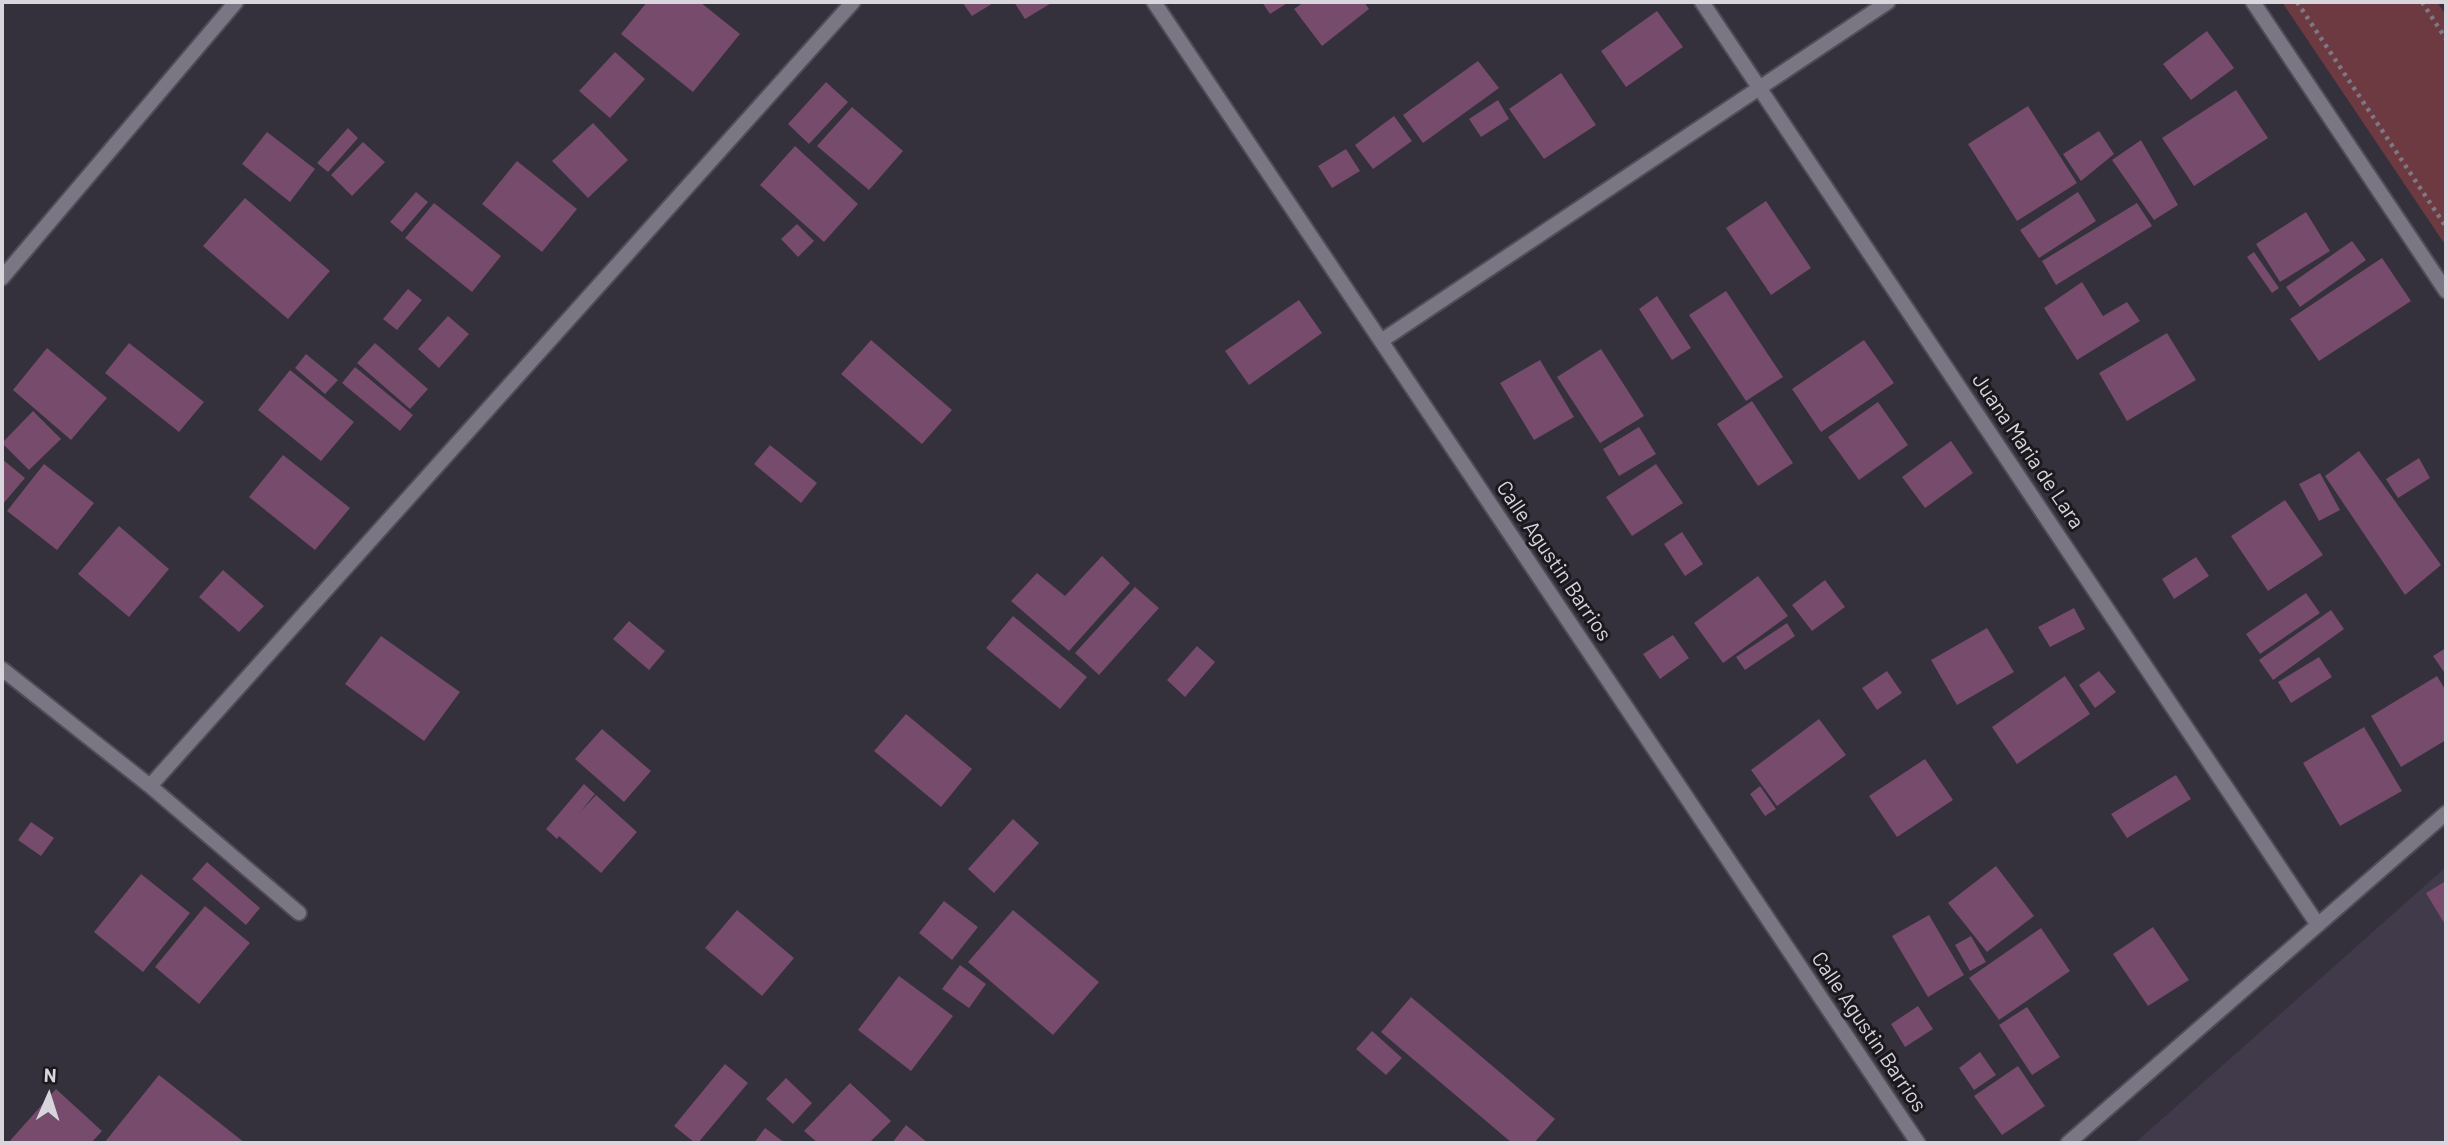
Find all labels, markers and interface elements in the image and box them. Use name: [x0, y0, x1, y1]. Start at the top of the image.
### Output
street label: Juana Maria de Lara: [1967, 369, 2089, 533]
street label: Calle Agustin Barrios: [1491, 476, 1617, 646]
street label: Calle Agustin Barrios: [1806, 947, 1932, 1117]
north arrow: [14, 1061, 84, 1131]
text: N: [43, 1063, 57, 1086]

